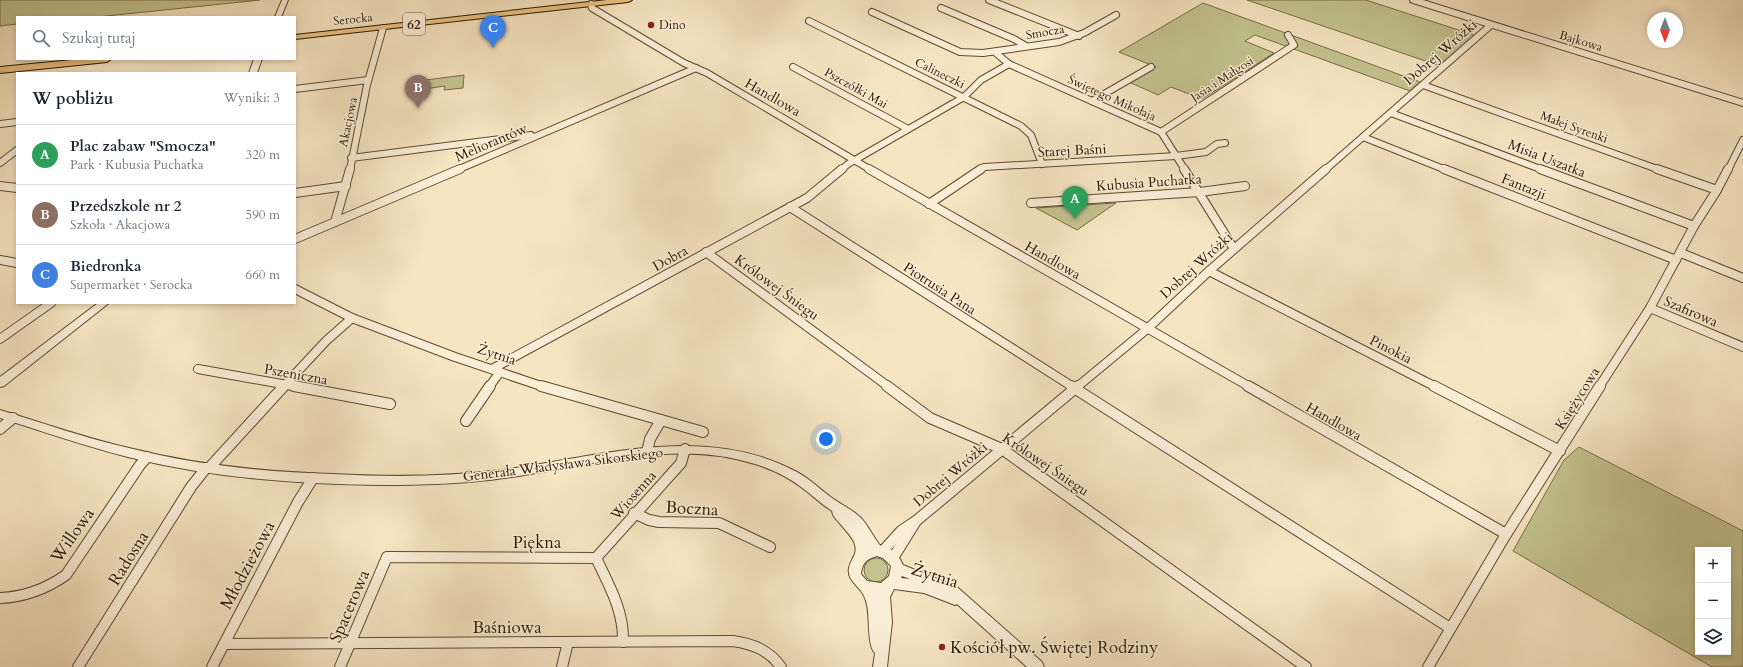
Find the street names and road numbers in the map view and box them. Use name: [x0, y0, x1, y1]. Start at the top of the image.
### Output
street label: Serocka: [333, 9, 374, 29]
road number: 62: [403, 13, 425, 35]
street label: Dobrej Wróżki: [1400, 15, 1481, 90]
street label: Smocza: [1025, 21, 1066, 43]
street label: Bajkowa: [1557, 27, 1605, 55]
street label: Jasia i Małgosi: [1186, 52, 1257, 106]
street label: Calineczki: [912, 54, 968, 92]
street label: Pszczółki Mai: [822, 64, 891, 112]
street label: Świętego Mikołaja: [1065, 70, 1160, 125]
street label: Handlowa: [741, 74, 804, 121]
street label: Akacjowa: [335, 95, 361, 148]
street label: Małej Syrenki: [1538, 107, 1611, 147]
street label: Meliorantów: [452, 118, 531, 166]
street label: Misia Uszatka: [1505, 135, 1588, 182]
street label: Starej Baśni: [1037, 139, 1107, 162]
street label: Kubusia Puchatka: [1096, 169, 1202, 196]
street label: Fantazji: [1499, 169, 1549, 204]
street label: Dobrej Wróżki: [1156, 228, 1237, 303]
street label: Handlowa: [1021, 237, 1084, 284]
street label: Dobra: [649, 241, 691, 276]
street label: Królowej Śniegu: [731, 250, 823, 325]
street label: Piotrusia Pana: [899, 258, 980, 319]
street label: Szafirowa: [1661, 292, 1721, 331]
street label: Pinokia: [1366, 331, 1415, 368]
street label: Żytnia: [475, 339, 519, 370]
street label: Pszeniczna: [263, 360, 329, 389]
street label: Księżycowa: [1551, 363, 1604, 433]
street label: Handlowa: [1302, 398, 1365, 445]
street label: Królowej Śniegu: [999, 428, 1093, 501]
street label: Dobrej Wróżki: [909, 438, 991, 511]
street label: Generała Władysława Sikorskiego: [462, 443, 665, 486]
street label: Wiosenna: [606, 467, 661, 525]
street label: Boczna: [665, 496, 720, 521]
street label: Willowa: [45, 503, 100, 568]
street label: Młodzieżowa: [215, 517, 281, 613]
street label: Radosna: [103, 526, 154, 590]
street label: Piękna: [513, 531, 562, 554]
street label: Żytnia: [908, 557, 962, 594]
street label: Spacerowa: [324, 566, 375, 646]
street label: Baśniowa: [472, 616, 542, 639]

